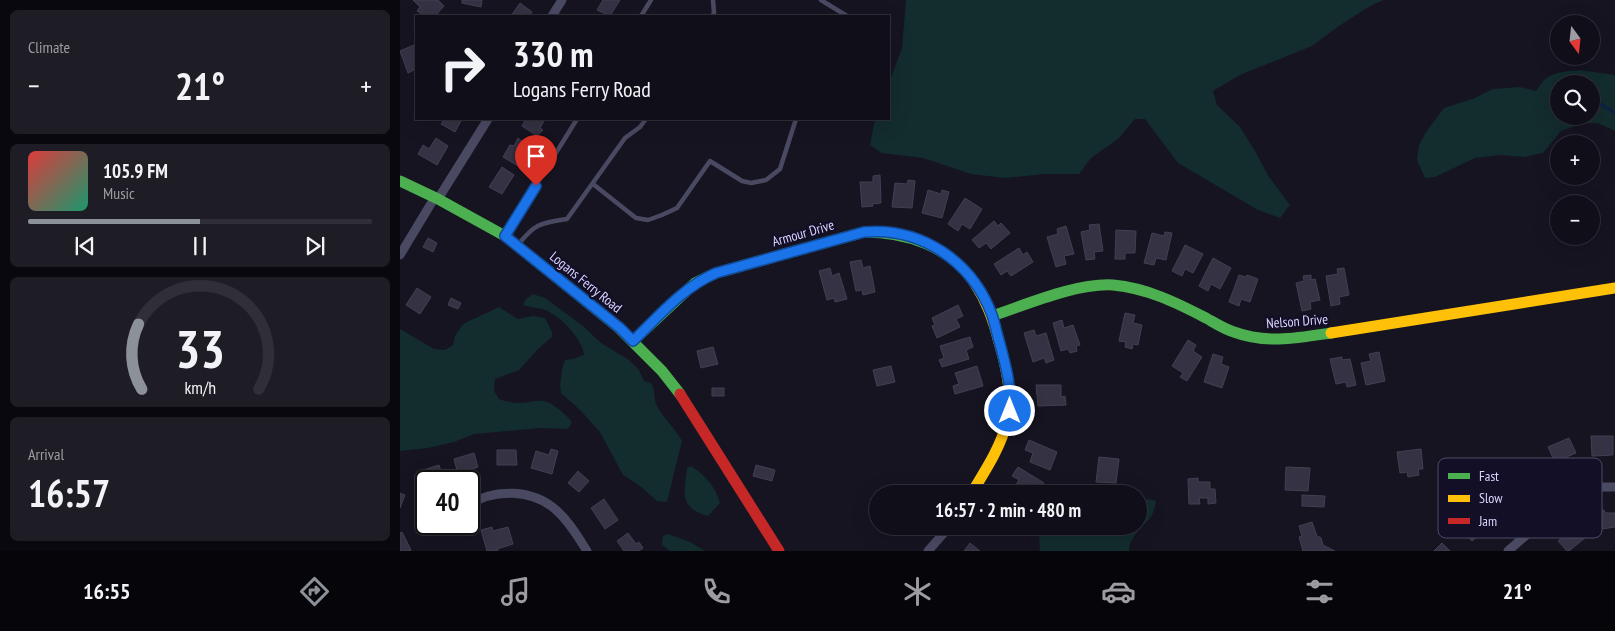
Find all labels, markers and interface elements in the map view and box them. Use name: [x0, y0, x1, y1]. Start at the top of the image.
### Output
north arrow: [1550, 15, 1600, 65]
map controls: [1550, 15, 1600, 245]
text: 330 m: [513, 31, 594, 77]
icon: right: [430, 35, 495, 100]
text: Climate: [28, 37, 70, 57]
text: 21°: [175, 61, 225, 110]
text: −: [28, 67, 40, 104]
text: +: [360, 67, 372, 104]
text: Logans Ferry Road: [513, 75, 651, 103]
button: search: [1550, 75, 1600, 125]
pin: [515, 135, 557, 186]
button: +: [1550, 135, 1600, 185]
icon: arrive: [522, 142, 550, 170]
text: 105.9 FM: [103, 159, 168, 183]
text: Music: [103, 183, 135, 203]
button: −: [1550, 195, 1600, 245]
street label: Armour Drive: [770, 215, 836, 250]
icon: previous: [71, 232, 99, 260]
icon: pause: [186, 232, 214, 260]
icon: next: [301, 232, 329, 260]
street label: Logans Ferry Road: [546, 247, 626, 317]
street label: Nelson Drive: [1265, 310, 1329, 332]
text: 33: [175, 315, 225, 382]
text: km/h: [184, 376, 216, 399]
position arrow: [983, 384, 1035, 436]
text: Arrival: [28, 444, 64, 464]
legend: [1438, 458, 1602, 538]
text: Fast: [1479, 467, 1499, 485]
text: 16:57: [28, 468, 110, 517]
speed limit sign: 40: [415, 470, 480, 535]
text: Slow: [1479, 489, 1503, 507]
text: 16:57 · 2 min · 480 m: [935, 498, 1081, 522]
text: Jam: [1478, 512, 1497, 530]
icon: directions: [297, 574, 332, 609]
icon: music: [498, 574, 533, 609]
icon: phone: [699, 574, 734, 609]
icon: climate: [900, 574, 935, 609]
icon: car: [1101, 574, 1136, 609]
icon: filters: [1302, 574, 1337, 609]
text: 16:55: [83, 577, 131, 605]
text: 21°: [1503, 577, 1532, 605]

